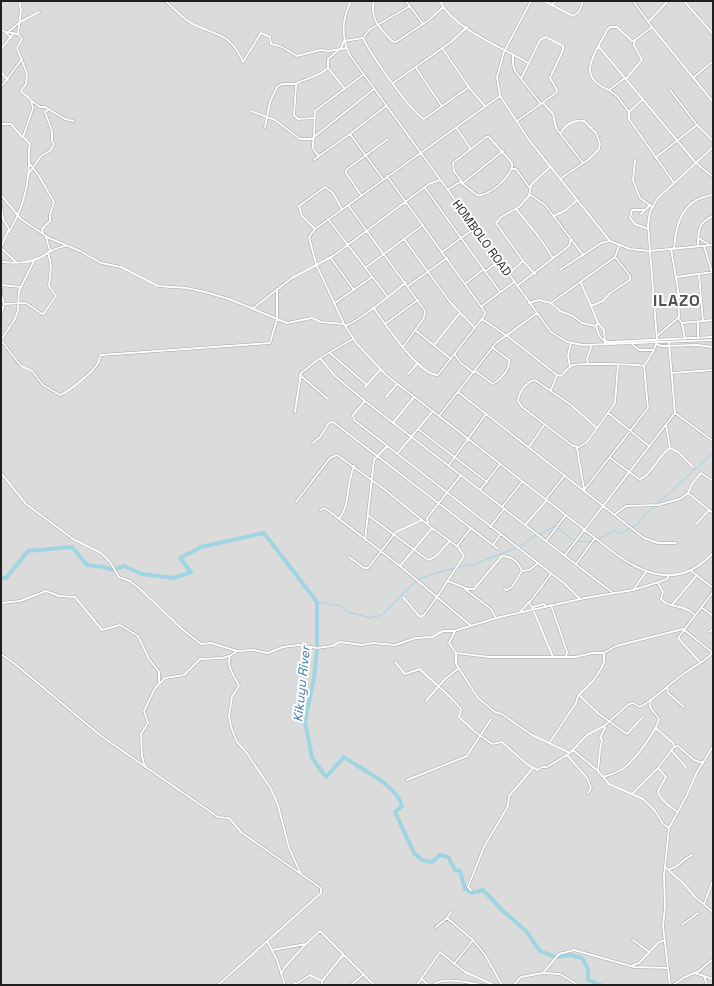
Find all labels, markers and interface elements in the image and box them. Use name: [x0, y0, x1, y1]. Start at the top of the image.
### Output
street label: HOMBOLO ROAD: [449, 197, 515, 279]
district label: ILAZO: [653, 290, 701, 311]
water label: Kikuyu River: [289, 643, 314, 723]

